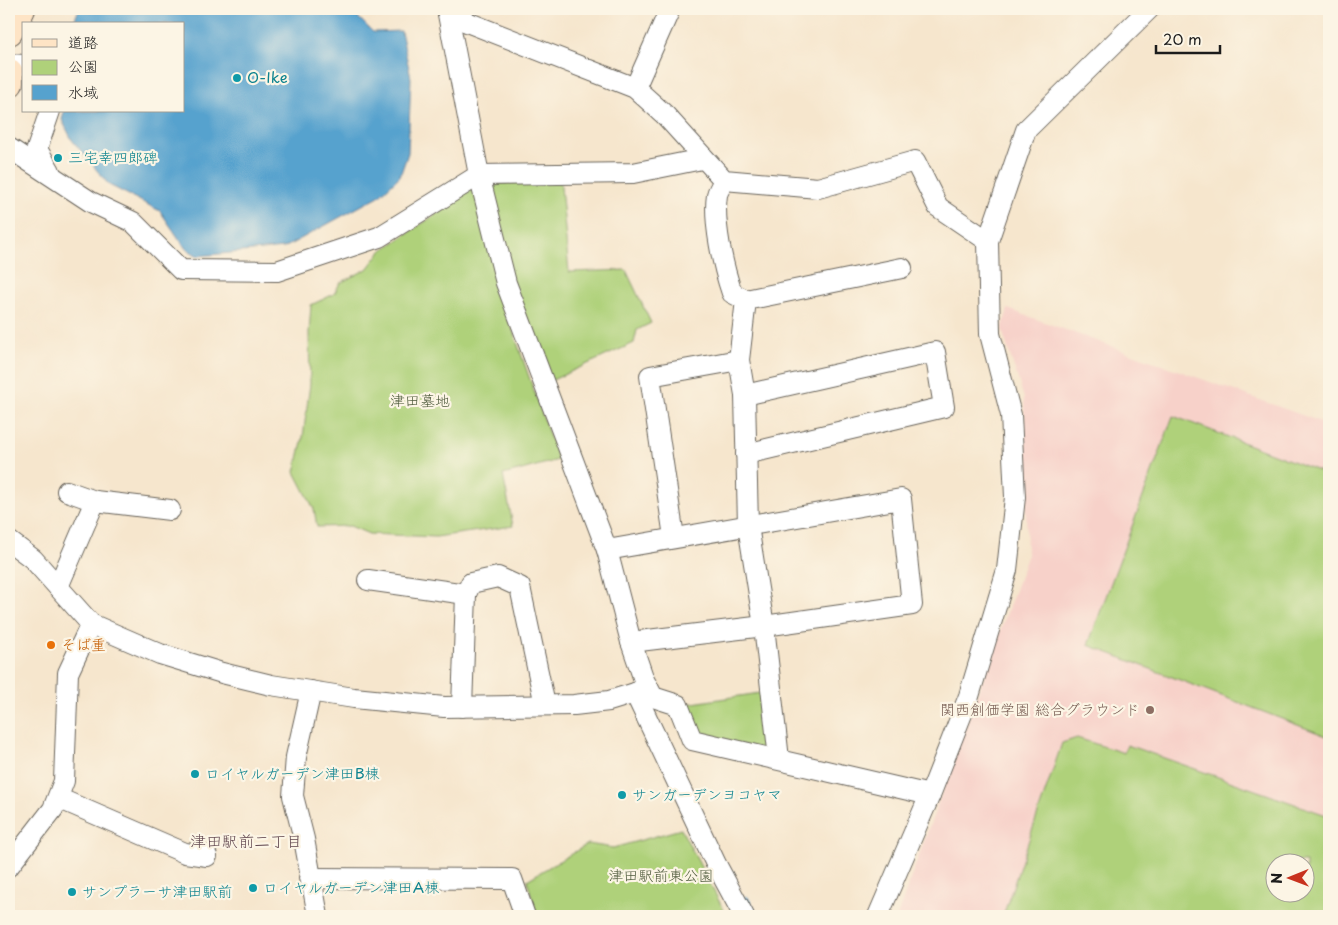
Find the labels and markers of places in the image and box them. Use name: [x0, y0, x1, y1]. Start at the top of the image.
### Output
place label: O-Ike: [247, 65, 288, 88]
marker: O-Ike: [231, 72, 243, 84]
place label: 三宅幸四郎碑: [68, 145, 158, 168]
marker: 三宅幸四郎碑: [52, 152, 64, 164]
place label: そば重: [61, 632, 106, 655]
marker: そば重: [45, 639, 57, 651]
place label: 関西創価学園 総合グラウンド: [940, 697, 1140, 720]
marker: 関西創価学園 総合グラウンド: [1144, 704, 1156, 716]
place label: ロイヤルガーデン津田B棟: [205, 761, 380, 784]
marker: ロイヤルガーデン津田B棟: [189, 768, 201, 780]
place label: サンガーデンヨコヤマ: [632, 782, 782, 805]
marker: サンガーデンヨコヤマ: [616, 789, 628, 801]
place label: ロイヤルガーデン津田A棟: [263, 875, 439, 898]
place label: サンプラーサ津田駅前: [82, 879, 233, 902]
marker: ロイヤルガーデン津田A棟: [247, 882, 259, 894]
marker: サンプラーサ津田駅前: [66, 886, 78, 898]

